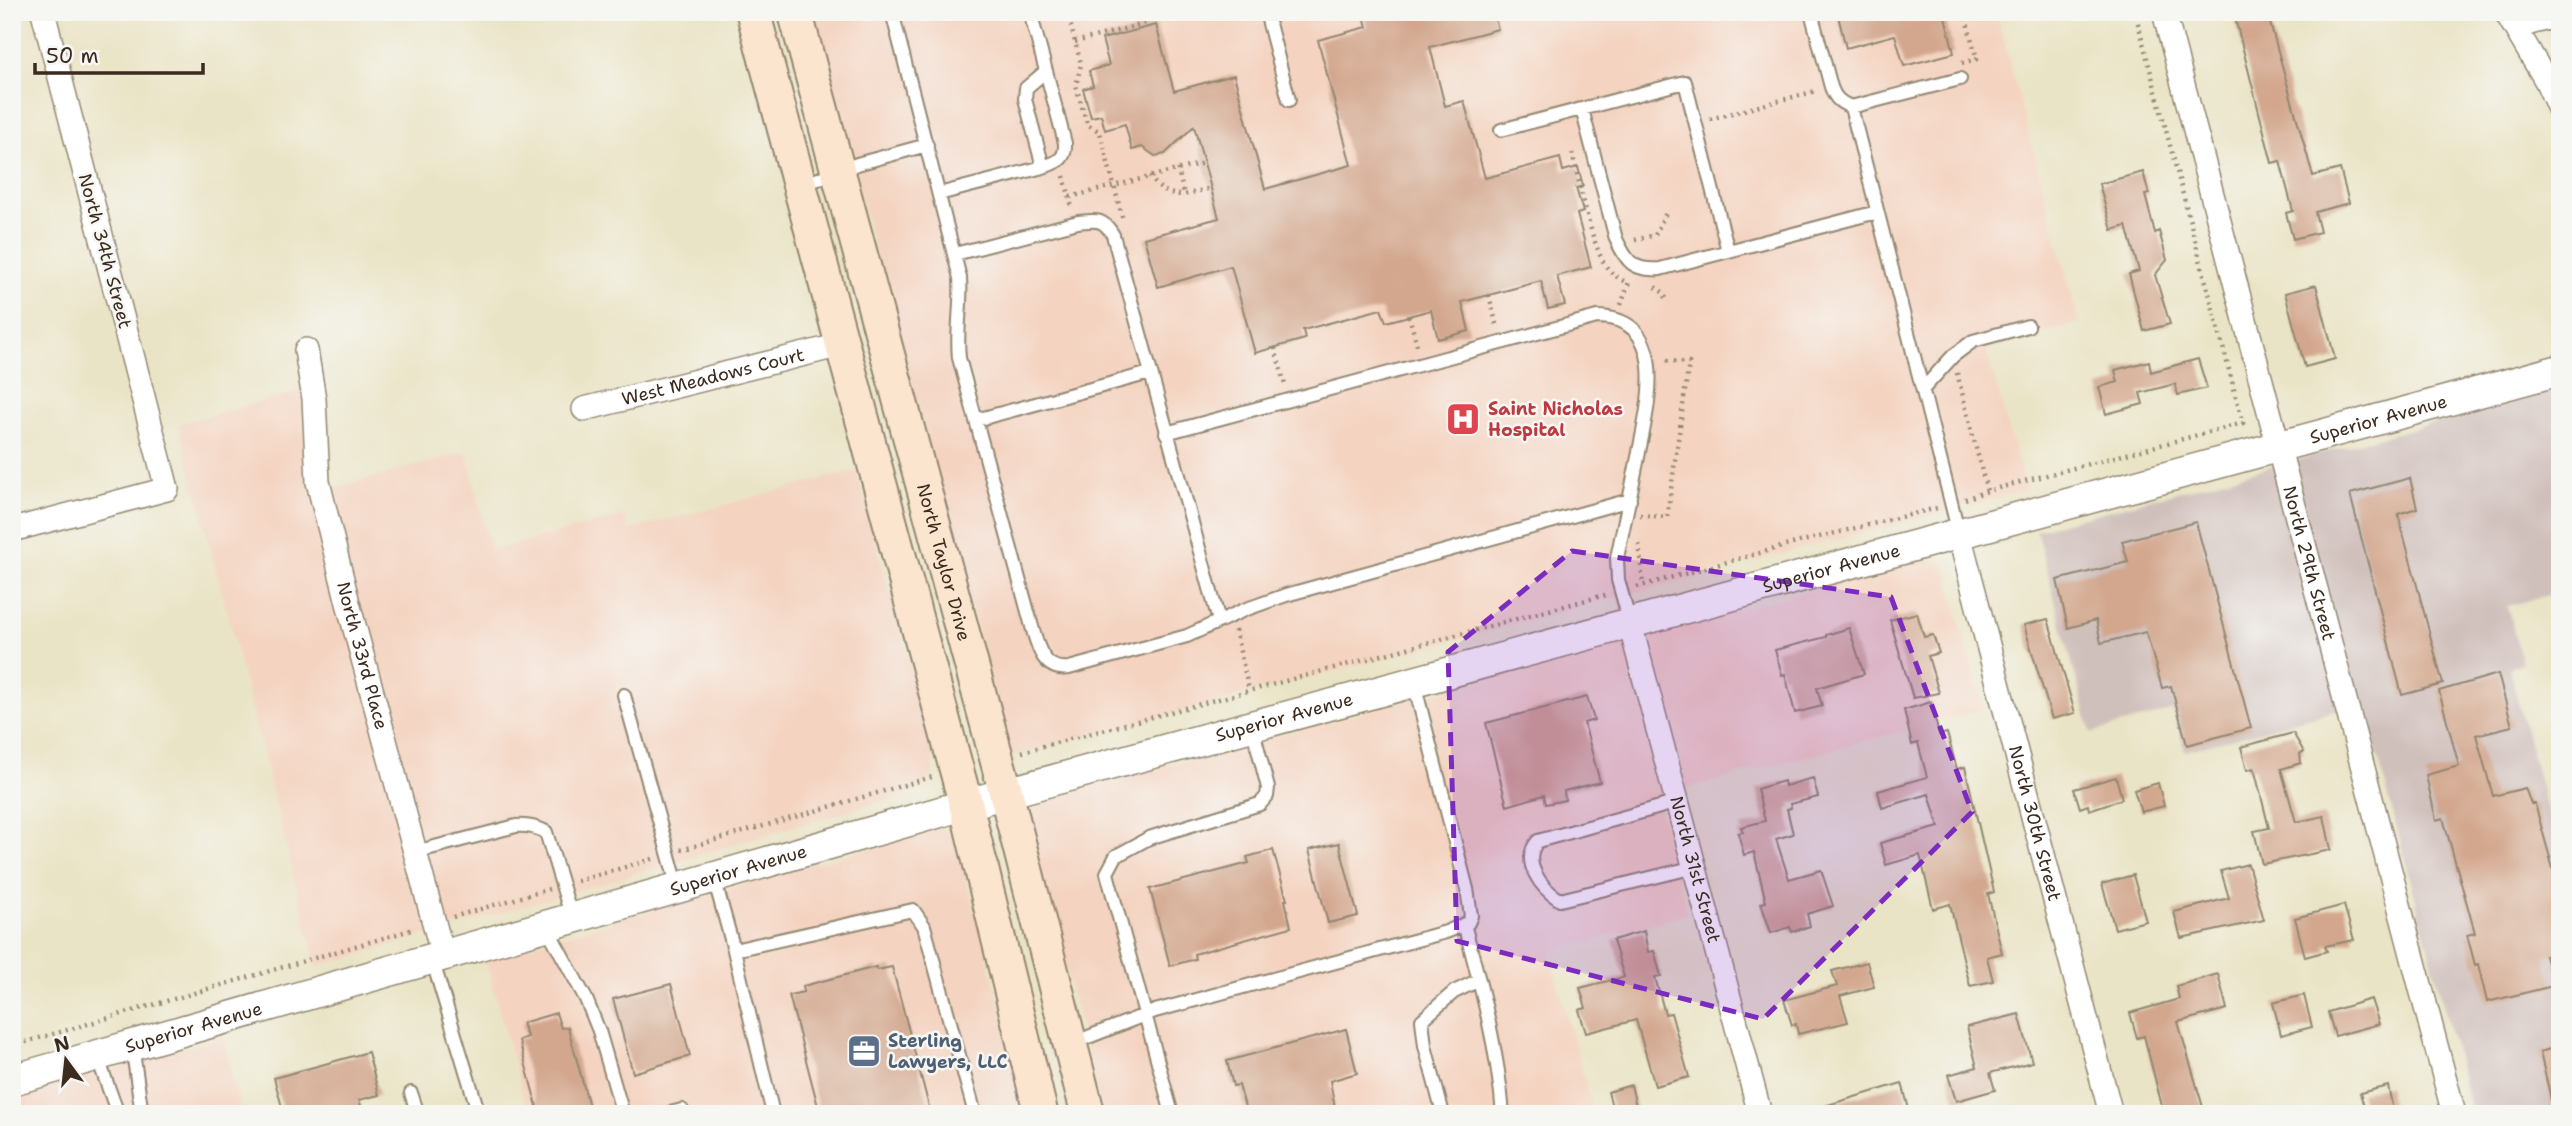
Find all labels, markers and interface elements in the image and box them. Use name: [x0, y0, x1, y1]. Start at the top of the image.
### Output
scale bar: [35, 32, 203, 76]
text: 50 m: [46, 42, 99, 70]
street label: North 34th Street: [73, 171, 137, 331]
street label: West Meadows Court: [619, 343, 807, 411]
street label: Superior Avenue: [2307, 389, 2450, 450]
place label: Saint Nicholas Hospital: [1488, 397, 1623, 442]
hospital icon: Saint Nicholas Hospital: [1444, 400, 1482, 438]
street label: North Taylor Drive: [911, 481, 976, 644]
street label: North 29th Street: [2277, 483, 2341, 643]
street label: Superior Avenue: [1760, 538, 1903, 599]
street label: North 33rd Place: [331, 579, 394, 732]
street label: Superior Avenue: [1213, 687, 1356, 747]
street label: North 30th Street: [2003, 743, 2067, 904]
street label: North 31st Street: [1664, 793, 1726, 946]
street label: Superior Avenue: [667, 839, 810, 901]
street label: Superior Avenue: [122, 996, 265, 1059]
north arrow: [32, 1024, 102, 1094]
place label: Sterling Lawyers, LLC: [888, 1029, 1008, 1074]
text: N: [51, 1030, 72, 1058]
office icon: Sterling Lawyers, LLC: [845, 1032, 883, 1070]

